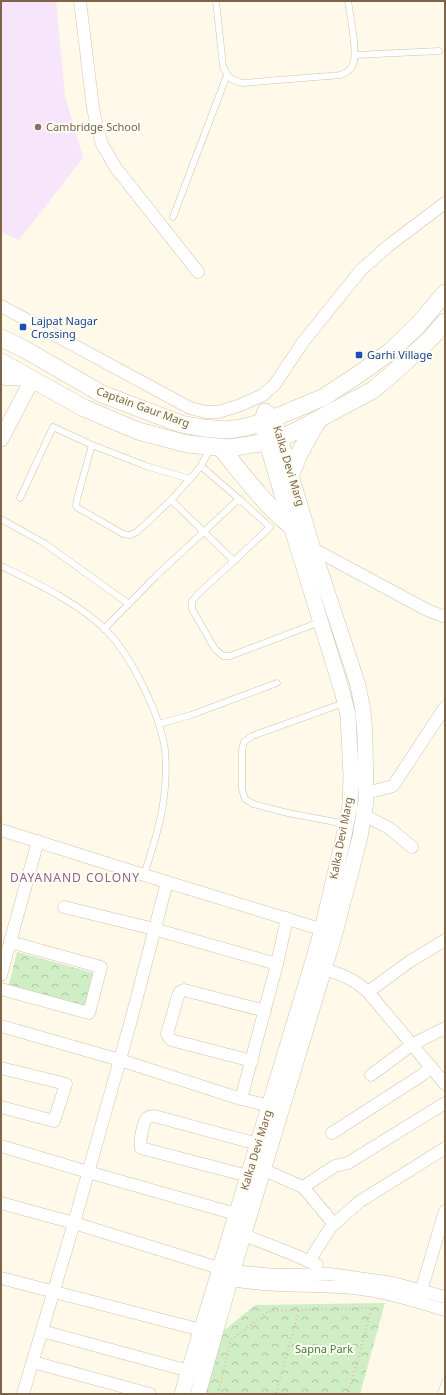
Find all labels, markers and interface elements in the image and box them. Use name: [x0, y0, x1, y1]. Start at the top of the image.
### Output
place label: Cambridge School: [46, 119, 140, 134]
marker: Cambridge School: [33, 122, 43, 132]
place label: Lajpat Nagar Crossing: [31, 313, 98, 341]
marker: Lajpat Nagar Crossing: [18, 322, 28, 332]
place label: Garhi Village: [367, 347, 432, 362]
marker: Garhi Village: [354, 350, 364, 360]
street label: Captain Gaur Marg: [94, 383, 192, 430]
street label: Kalka Devi Marg: [270, 424, 309, 508]
street label: Kalka Devi Marg: [325, 796, 356, 880]
district label: DAYANAND COLONY: [10, 869, 140, 886]
street label: Kalka Devi Marg: [236, 1108, 275, 1192]
park label: Sapna Park: [295, 1341, 353, 1356]

